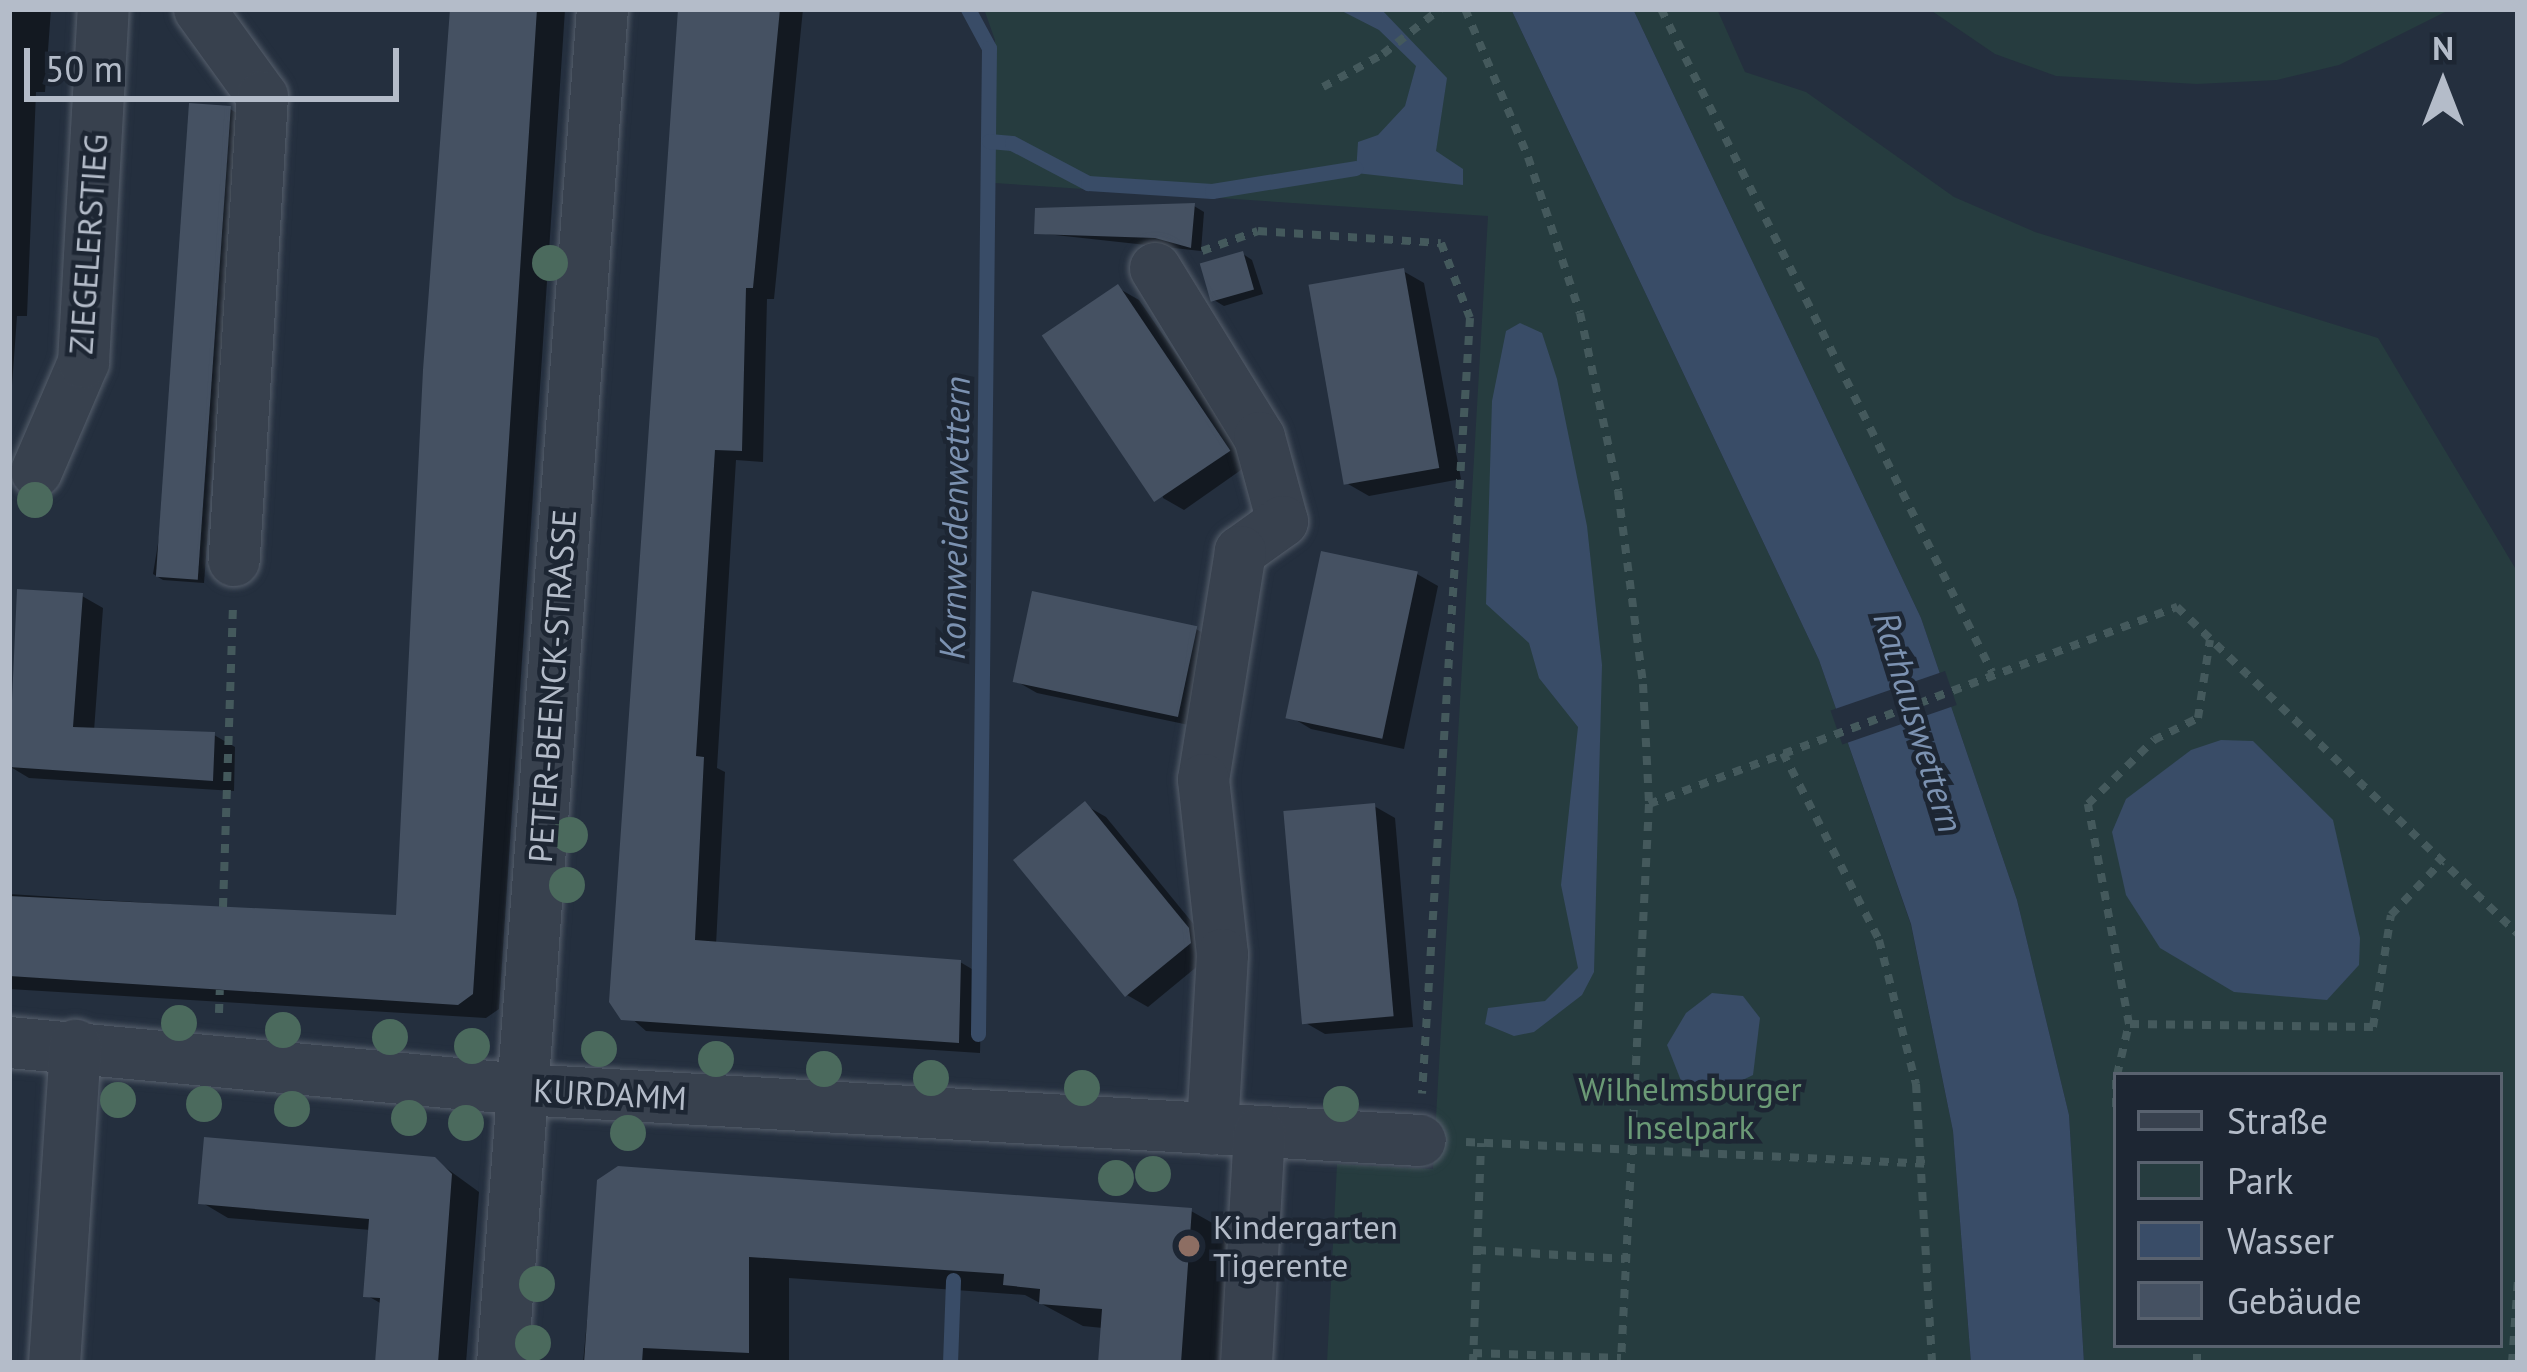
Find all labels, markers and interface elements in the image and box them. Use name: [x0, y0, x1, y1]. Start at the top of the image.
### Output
scale bar: [30, 24, 405, 98]
north arrow: [2383, 24, 2503, 144]
text: N: [2432, 26, 2454, 69]
text: 50 m: [45, 45, 123, 92]
street label: ZIEGELERSTIEG: [61, 132, 115, 356]
water label: Kornweidenwettern: [930, 376, 978, 660]
street label: PETER-BEENCK-STRASSE: [520, 508, 584, 864]
water label: Rathauswettern: [1865, 607, 1973, 837]
park label: Wilhelmsburger Inselpark: [1578, 1069, 1802, 1147]
street label: KURDAMM: [532, 1070, 688, 1118]
legend: [2113, 1072, 2503, 1348]
text: Straße: [2227, 1097, 2328, 1144]
text: Park: [2227, 1157, 2293, 1204]
place label: Kindergarten Tigerente: [1213, 1207, 1398, 1285]
text: Wasser: [2227, 1217, 2334, 1264]
marker: Kindergarten Tigerente: [1176, 1233, 1202, 1259]
text: Gebäude: [2227, 1277, 2362, 1324]

